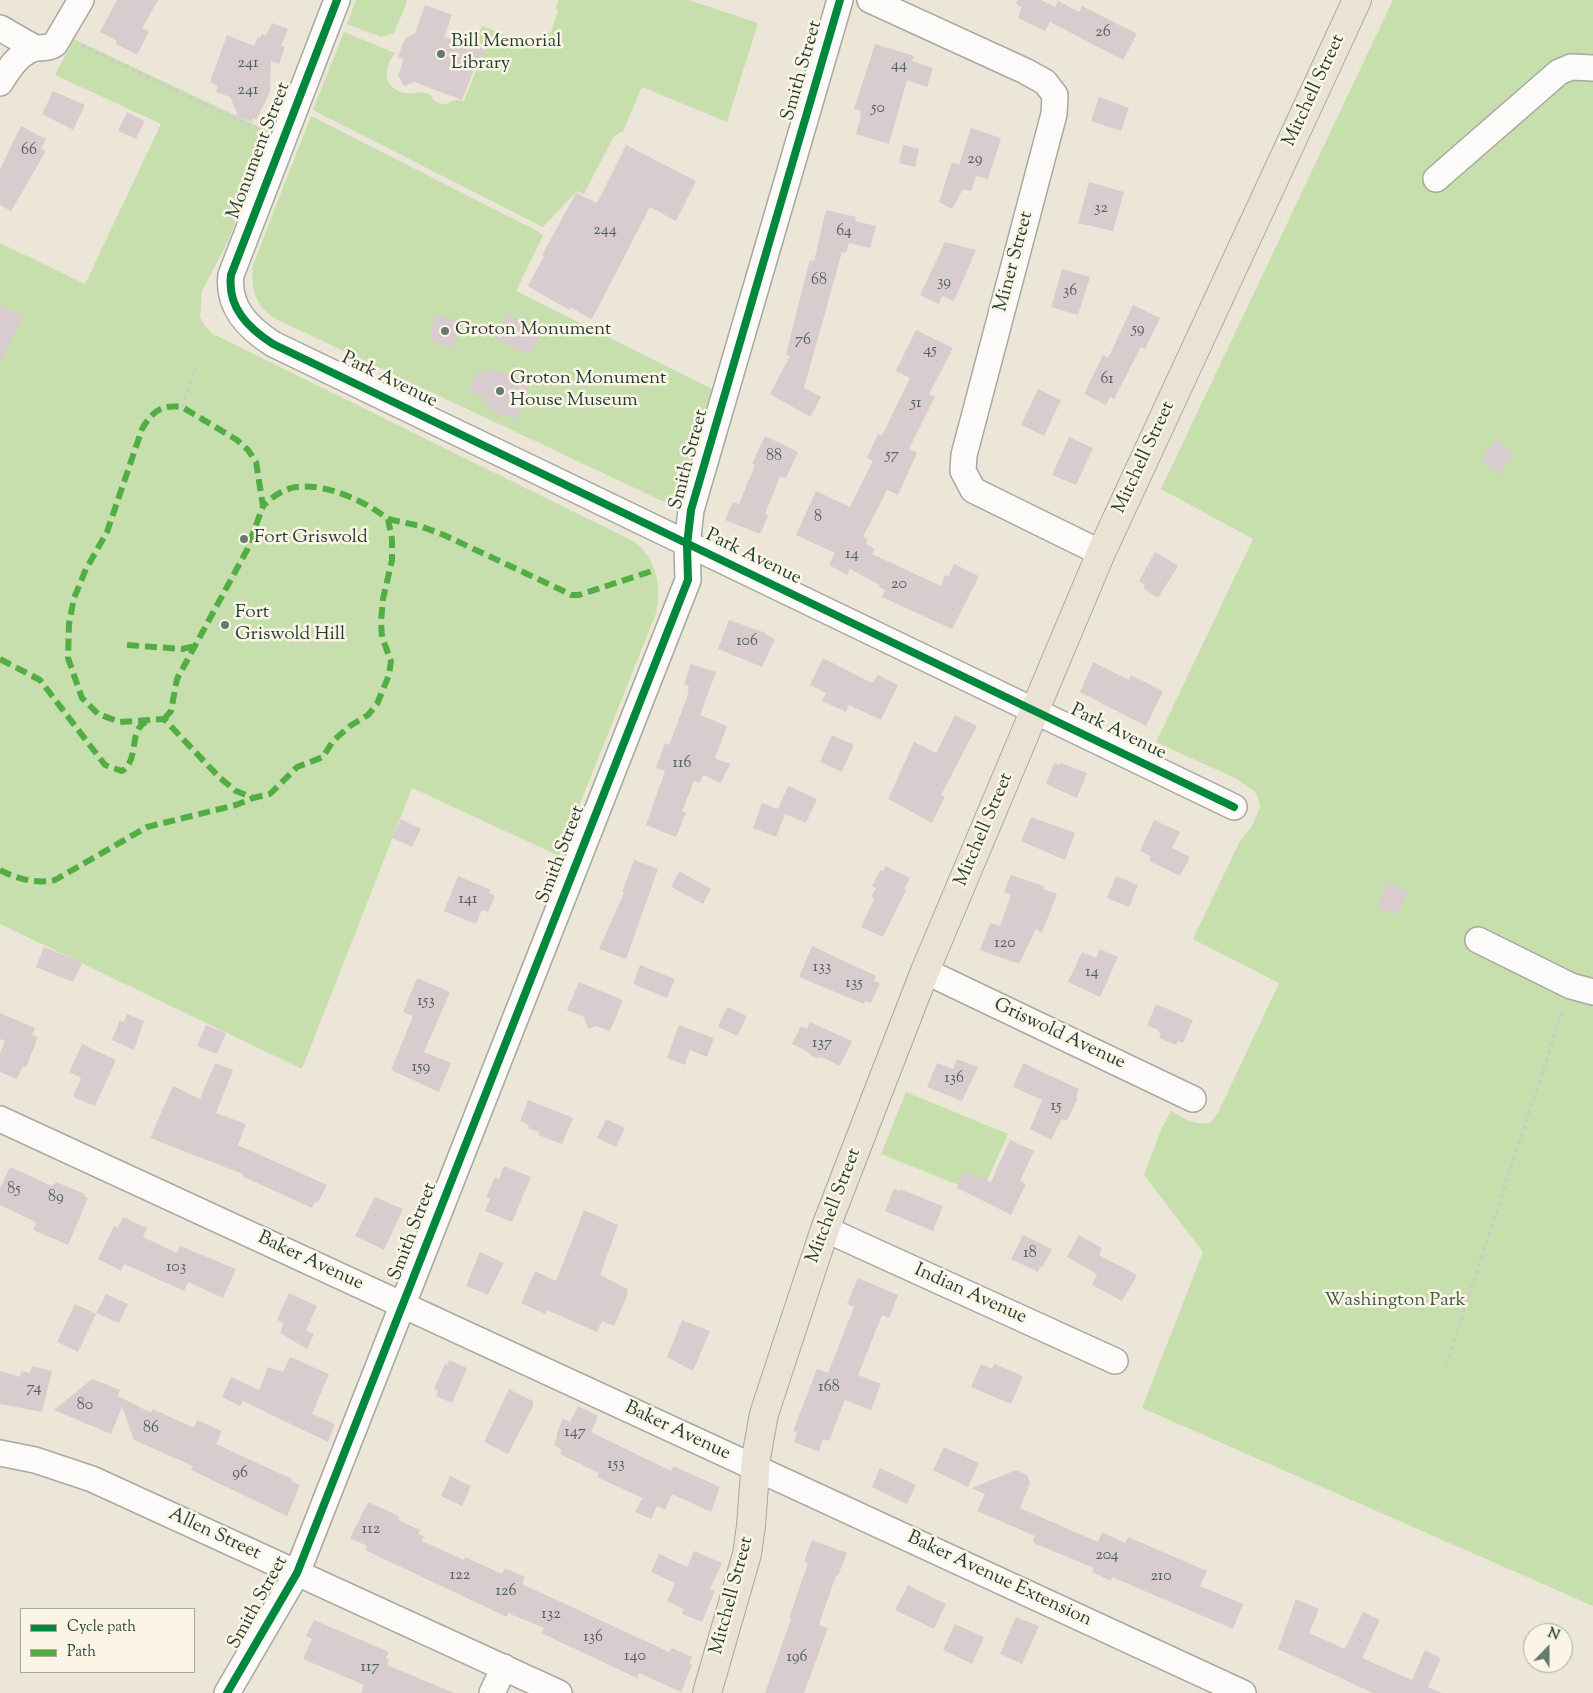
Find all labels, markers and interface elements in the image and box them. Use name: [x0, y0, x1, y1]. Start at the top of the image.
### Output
street label: Smith Street: [778, 18, 828, 124]
house number: 26: [1095, 23, 1111, 43]
street label: Mitchell Street: [1279, 31, 1351, 151]
place label: Bill Memorial Library: [451, 32, 562, 76]
marker: Bill Memorial Library: [435, 48, 447, 60]
house number: 241: [238, 54, 258, 74]
house number: 44: [891, 56, 907, 76]
street label: Monument Street: [223, 79, 297, 223]
house number: 241: [238, 81, 258, 101]
house number: 50: [871, 99, 885, 119]
house number: 66: [21, 141, 37, 161]
house number: 29: [967, 150, 983, 170]
house number: 32: [1094, 199, 1108, 219]
street label: Miner Street: [991, 209, 1039, 315]
house number: 244: [593, 221, 617, 241]
house number: 64: [836, 222, 852, 242]
house number: 68: [811, 271, 827, 291]
house number: 39: [937, 273, 951, 293]
house number: 36: [1063, 282, 1077, 302]
place label: Groton Monument: [455, 320, 612, 342]
house number: 59: [1131, 320, 1145, 340]
marker: Groton Monument: [439, 325, 451, 337]
house number: 76: [795, 331, 811, 351]
house number: 45: [923, 341, 937, 361]
street label: Park Avenue: [337, 348, 441, 414]
place label: Groton Monument House Museum: [510, 369, 667, 413]
house number: 61: [1100, 370, 1114, 390]
marker: Groton Monument House Museum: [494, 385, 506, 397]
house number: 51: [911, 394, 921, 414]
street label: Mitchell Street: [1109, 398, 1181, 518]
street label: Smith Street: [666, 407, 714, 513]
house number: 57: [885, 446, 899, 466]
house number: 88: [766, 447, 782, 467]
house number: 8: [814, 508, 822, 528]
street label: Park Avenue: [701, 525, 805, 591]
place label: Fort Griswold: [254, 528, 368, 550]
marker: Fort Griswold: [238, 533, 250, 545]
house number: 14: [845, 545, 859, 565]
house number: 20: [891, 575, 907, 595]
place label: Fort Griswold Hill: [235, 603, 345, 647]
marker: Fort Griswold Hill: [219, 619, 231, 631]
house number: 106: [736, 632, 758, 652]
street label: Park Avenue: [1066, 700, 1170, 766]
house number: 116: [673, 754, 691, 774]
street label: Mitchell Street: [951, 770, 1019, 890]
street label: Smith Street: [533, 803, 591, 907]
house number: 141: [459, 890, 477, 910]
house number: 120: [994, 934, 1016, 954]
house number: 133: [813, 958, 831, 978]
house number: 14: [1085, 963, 1099, 983]
house number: 135: [845, 974, 863, 994]
house number: 153: [417, 992, 435, 1012]
street label: Griswold Avenue: [989, 994, 1129, 1076]
house number: 137: [812, 1034, 832, 1054]
house number: 159: [412, 1058, 430, 1078]
house number: 136: [944, 1069, 964, 1089]
house number: 15: [1051, 1097, 1061, 1117]
street label: Mitchell Street: [803, 1145, 867, 1267]
house number: 85: [7, 1180, 21, 1200]
street label: Smith Street: [385, 1180, 443, 1284]
house number: 89: [48, 1188, 64, 1208]
street label: Baker Avenue: [253, 1228, 367, 1296]
house number: 18: [1023, 1244, 1037, 1264]
house number: 103: [166, 1258, 186, 1278]
street label: Indian Avenue: [910, 1260, 1030, 1330]
park label: Washington Park: [1324, 1291, 1466, 1313]
house number: 168: [818, 1378, 840, 1398]
house number: 74: [27, 1379, 41, 1399]
house number: 80: [77, 1396, 93, 1416]
street label: Baker Avenue: [620, 1398, 734, 1466]
house number: 86: [143, 1419, 159, 1439]
house number: 147: [564, 1423, 586, 1443]
house number: 153: [607, 1455, 625, 1475]
house number: 96: [232, 1464, 248, 1484]
street label: Allen Street: [164, 1504, 264, 1566]
house number: 112: [362, 1520, 380, 1540]
street label: Baker Avenue Extension: [903, 1527, 1095, 1633]
street label: Mitchell Street: [706, 1535, 760, 1657]
house number: 204: [1095, 1546, 1119, 1566]
street label: Smith Street: [224, 1552, 294, 1654]
house number: 122: [450, 1566, 470, 1586]
house number: 210: [1150, 1567, 1172, 1587]
house number: 126: [496, 1582, 516, 1602]
house number: 132: [541, 1605, 561, 1625]
legend: [20, 1608, 195, 1673]
text: Cycle path: [67, 1617, 136, 1638]
north arrow: [1523, 1623, 1573, 1673]
text: N: [1544, 1624, 1562, 1646]
house number: 136: [583, 1628, 603, 1648]
text: Path: [67, 1642, 96, 1663]
house number: 140: [624, 1647, 646, 1667]
house number: 196: [786, 1648, 808, 1668]
house number: 117: [361, 1658, 379, 1678]

